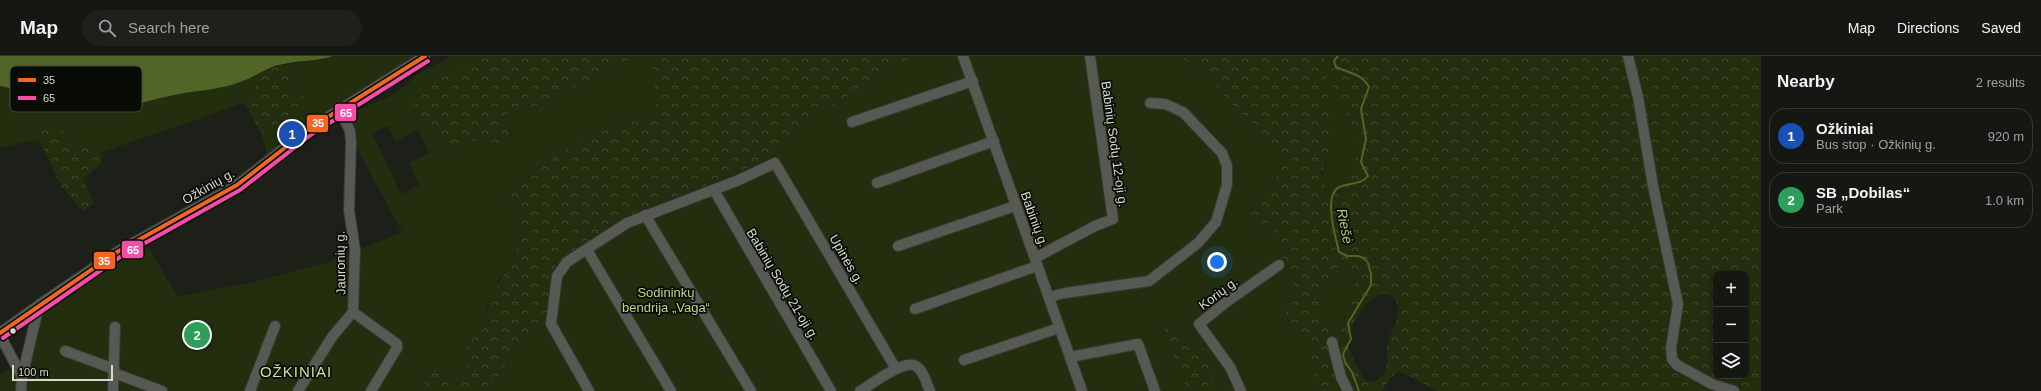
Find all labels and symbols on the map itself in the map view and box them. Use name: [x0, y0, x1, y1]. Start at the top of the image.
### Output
legend: [10, 66, 142, 112]
text: 35: [43, 74, 55, 86]
street label: Babinių Sodų 12-oji g.: [1098, 80, 1131, 208]
text: 65: [43, 92, 55, 104]
line badge: 65: [334, 103, 357, 122]
text: 65: [340, 107, 352, 119]
line badge: 35: [306, 114, 329, 133]
text: 35: [312, 117, 324, 129]
pin: 1: [279, 119, 305, 149]
street label: Ožkinių g.: [179, 165, 237, 207]
street label: Babinių g.: [1018, 189, 1051, 249]
water label: Riešė: [1334, 207, 1356, 245]
street label: Babinių Sodų 21-oji g.: [743, 226, 822, 343]
street label: Jauronių g.: [332, 231, 349, 295]
street label: Upinės g.: [826, 232, 867, 287]
line badge: 65: [121, 240, 144, 259]
text: 65: [127, 244, 139, 256]
line badge: 35: [93, 251, 116, 270]
your location: [1207, 252, 1227, 272]
text: 35: [98, 255, 110, 267]
street label: Korių g.: [1196, 274, 1241, 313]
park label: Sodininkų bendrija „Vaga“: [622, 285, 710, 315]
pin: 2: [184, 320, 210, 350]
unlabelled marker: [8, 326, 18, 336]
scale bar: [12, 363, 113, 382]
district label: OŽKINIAI: [260, 363, 332, 380]

